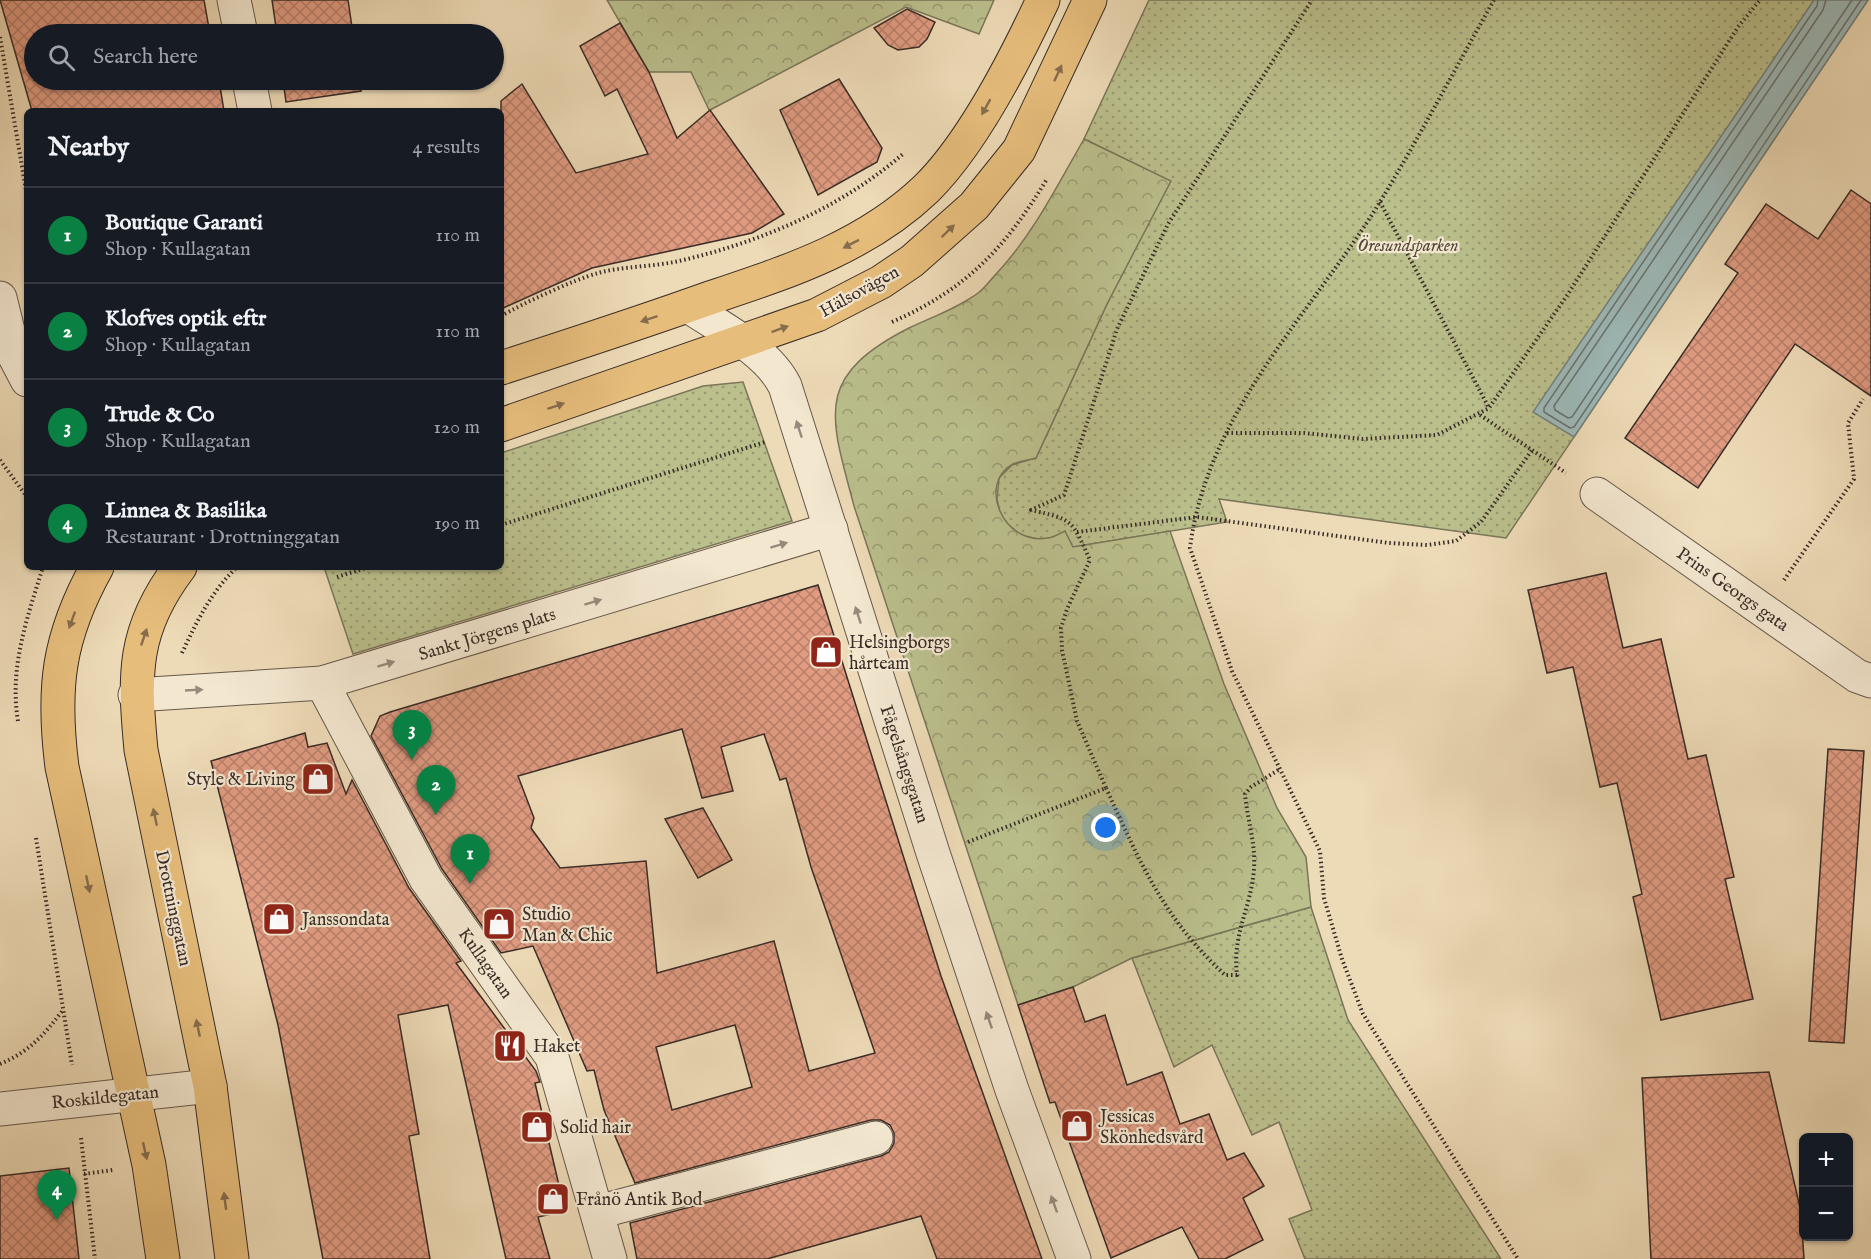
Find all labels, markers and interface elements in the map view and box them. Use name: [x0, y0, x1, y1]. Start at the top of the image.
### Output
search box: [24, 24, 504, 90]
icon: search: [45, 41, 78, 74]
text: Search here: [93, 43, 198, 71]
one-way arrow: [1053, 64, 1062, 81]
one-way arrow: [981, 99, 991, 116]
text: Nearby: [48, 131, 129, 164]
text: 4 results: [413, 135, 480, 160]
text: Boutique Garanti: [105, 209, 263, 237]
text: 1: [64, 223, 71, 248]
text: 110 m: [436, 223, 480, 248]
one-way arrow: [940, 224, 955, 238]
park label: Öresundsparken: [1358, 235, 1458, 258]
text: Shop · Kullagatan: [105, 237, 251, 262]
one-way arrow: [842, 239, 859, 249]
street label: Hälsovägen: [816, 261, 904, 324]
text: Klofves optik eftr: [105, 305, 266, 333]
one-way arrow: [640, 315, 658, 324]
text: 2: [63, 319, 72, 344]
text: 110 m: [436, 319, 480, 344]
one-way arrow: [772, 323, 790, 333]
text: Shop · Kullagatan: [105, 333, 251, 358]
one-way arrow: [547, 400, 565, 410]
text: Trude & Co: [105, 401, 214, 429]
text: 3: [64, 415, 71, 440]
text: 120 m: [434, 415, 480, 440]
one-way arrow: [794, 420, 803, 438]
text: Shop · Kullagatan: [105, 429, 251, 454]
text: Linnea & Basilika: [105, 497, 267, 525]
text: 4: [63, 511, 72, 536]
text: 190 m: [434, 511, 480, 536]
text: Restaurant · Drottninggatan: [105, 525, 340, 550]
one-way arrow: [770, 540, 788, 549]
street label: Prins Georgs gata: [1671, 543, 1793, 638]
one-way arrow: [584, 597, 602, 606]
street label: Sankt Jörgens plats: [416, 604, 559, 667]
one-way arrow: [853, 606, 862, 624]
one-way arrow: [67, 611, 77, 629]
one-way arrow: [140, 628, 150, 646]
place label: Helsingborgs hårteam: [849, 632, 950, 676]
shop icon: Helsingborgs hårteam: [808, 634, 844, 670]
one-way arrow: [377, 659, 395, 668]
one-way arrow: [184, 686, 203, 695]
street label: Fågelsångsgatan: [874, 703, 934, 827]
pin: 3: [392, 710, 432, 760]
shop icon: Style & Living: [300, 761, 336, 797]
pin: 2: [416, 766, 456, 815]
place label: Style & Living: [187, 769, 295, 792]
one-way arrow: [150, 807, 159, 826]
your location: [1091, 813, 1120, 842]
pin: 1: [450, 834, 490, 884]
street label: Drottninggatan: [149, 848, 196, 969]
one-way arrow: [84, 875, 93, 894]
shop icon: Janssondata: [261, 901, 297, 937]
place label: Studio Man & Chic: [522, 904, 613, 948]
shop icon: Studio Man & Chic: [481, 906, 517, 942]
place label: Janssondata: [300, 909, 390, 932]
street label: Kullagatan: [452, 924, 518, 1004]
one-way arrow: [984, 1011, 993, 1029]
one-way arrow: [193, 1018, 202, 1037]
restaurant icon: Haket: [492, 1028, 528, 1064]
place label: Haket: [533, 1036, 580, 1059]
street label: Roskildegatan: [50, 1081, 160, 1116]
place label: Jessicas Skönhedsvård: [1098, 1106, 1204, 1150]
shop icon: Jessicas Skönhedsvård: [1059, 1108, 1095, 1144]
shop icon: Solid hair: [519, 1109, 555, 1145]
place label: Solid hair: [560, 1117, 631, 1140]
map controls: [1799, 1133, 1853, 1241]
button: +: [1799, 1133, 1853, 1187]
one-way arrow: [141, 1142, 151, 1160]
pin: 4: [38, 1170, 76, 1220]
shop icon: Frånö Antik Bod: [535, 1181, 571, 1217]
button: −: [1799, 1187, 1853, 1241]
place label: Frånö Antik Bod: [576, 1189, 703, 1212]
one-way arrow: [220, 1191, 230, 1210]
one-way arrow: [1049, 1195, 1059, 1213]

